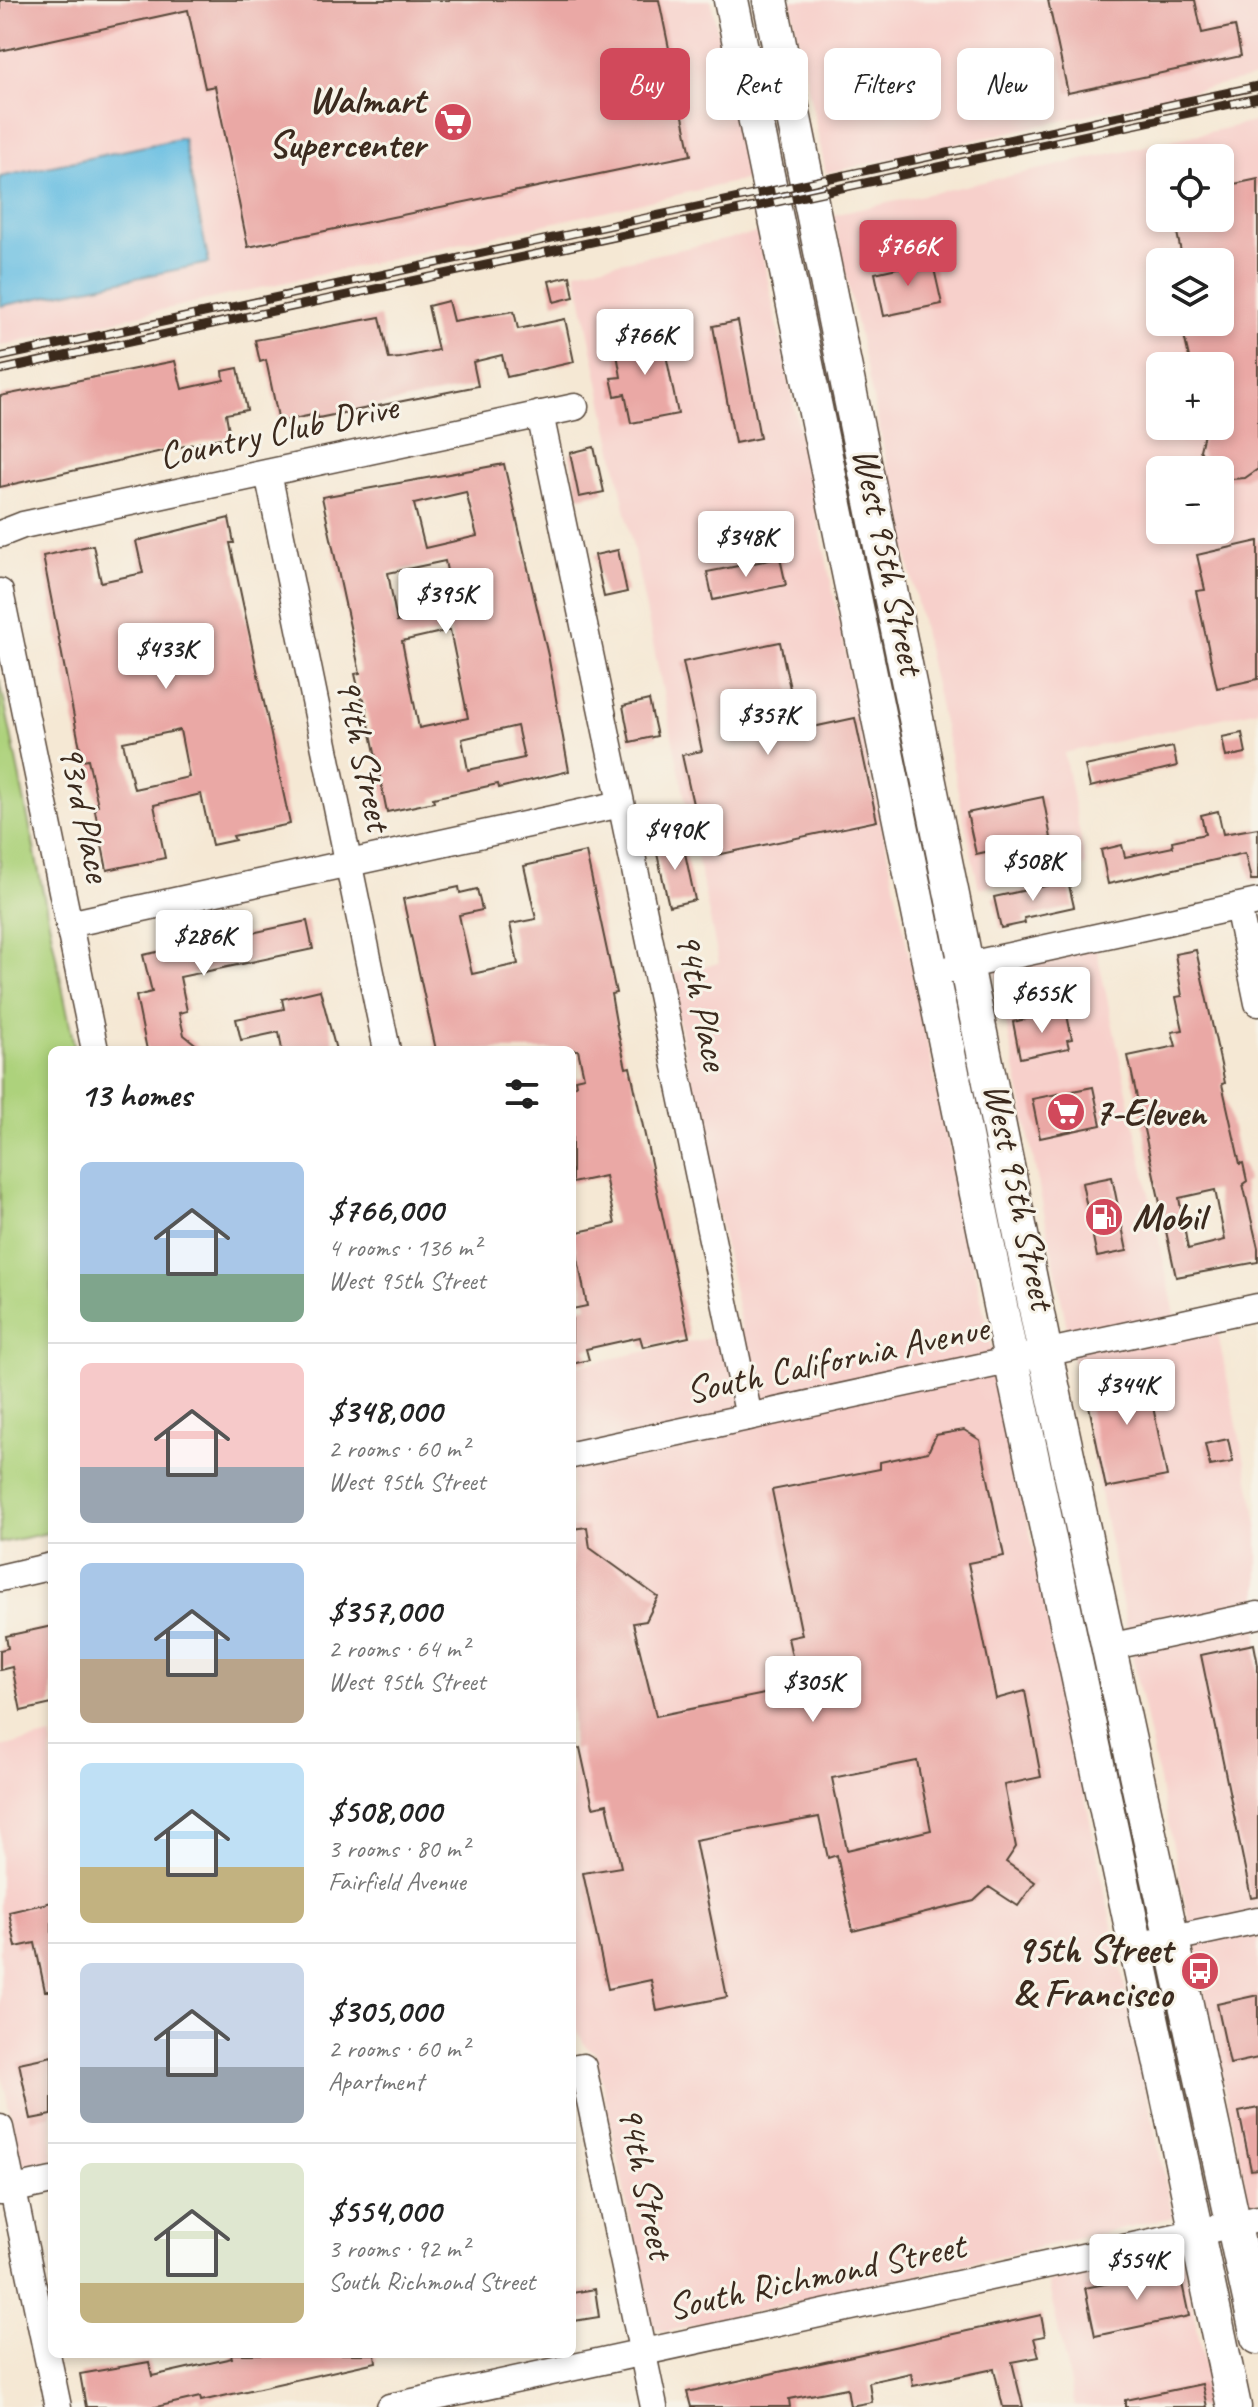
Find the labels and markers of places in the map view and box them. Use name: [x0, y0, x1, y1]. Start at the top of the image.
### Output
place label: Walmart Supercenter: [269, 77, 429, 168]
supermarket icon: Walmart Supercenter: [432, 101, 474, 143]
pin: $766K: [852, 220, 964, 288]
pin: $766K: [589, 309, 701, 377]
pin: $348K: [690, 511, 802, 579]
pin: $395K: [390, 568, 502, 636]
pin: $433K: [110, 623, 222, 691]
pin: $357K: [712, 689, 824, 757]
pin: $490K: [619, 804, 731, 872]
pin: $508K: [977, 835, 1089, 903]
pin: $286K: [148, 910, 260, 978]
pin: $655K: [986, 967, 1098, 1035]
place label: 7-Eleven: [1094, 1089, 1208, 1136]
supermarket icon: 7-Eleven: [1045, 1091, 1087, 1133]
place label: Mobil: [1132, 1194, 1212, 1241]
fuel station icon: Mobil: [1083, 1196, 1125, 1238]
pin: $344K: [1071, 1359, 1183, 1427]
pin: $305K: [757, 1656, 869, 1724]
place label: 95th Street & Francisco: [1013, 1926, 1176, 2017]
bus stop icon: 95th Street & Francisco: [1179, 1950, 1221, 1992]
pin: $554K: [1081, 2234, 1193, 2302]

